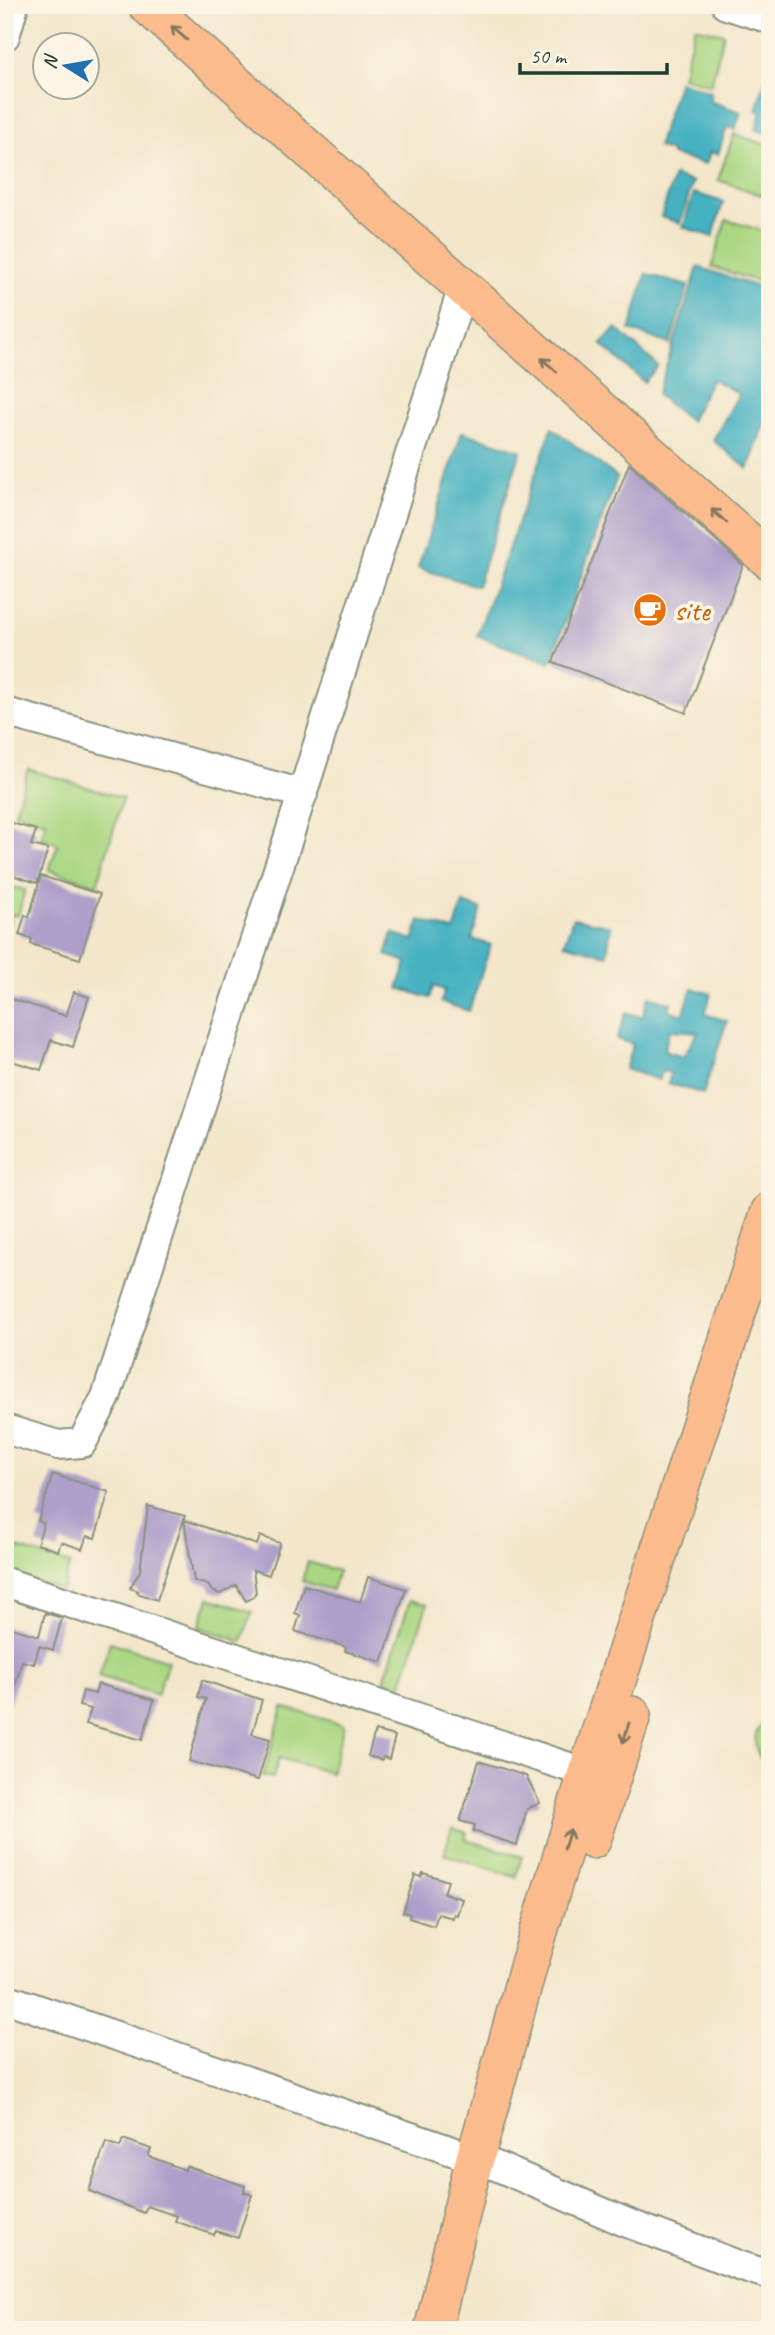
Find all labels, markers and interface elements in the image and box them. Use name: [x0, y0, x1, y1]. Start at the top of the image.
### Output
one-way arrow: [170, 25, 188, 41]
north arrow: [32, 32, 102, 102]
scale bar: [520, 32, 666, 76]
text: 50 m: [530, 43, 568, 69]
text: N: [37, 52, 64, 71]
one-way arrow: [541, 356, 558, 373]
one-way arrow: [710, 508, 728, 524]
cafe icon: site: [631, 591, 669, 629]
place label: site: [674, 591, 712, 629]
one-way arrow: [619, 1721, 632, 1743]
one-way arrow: [561, 1828, 574, 1850]

